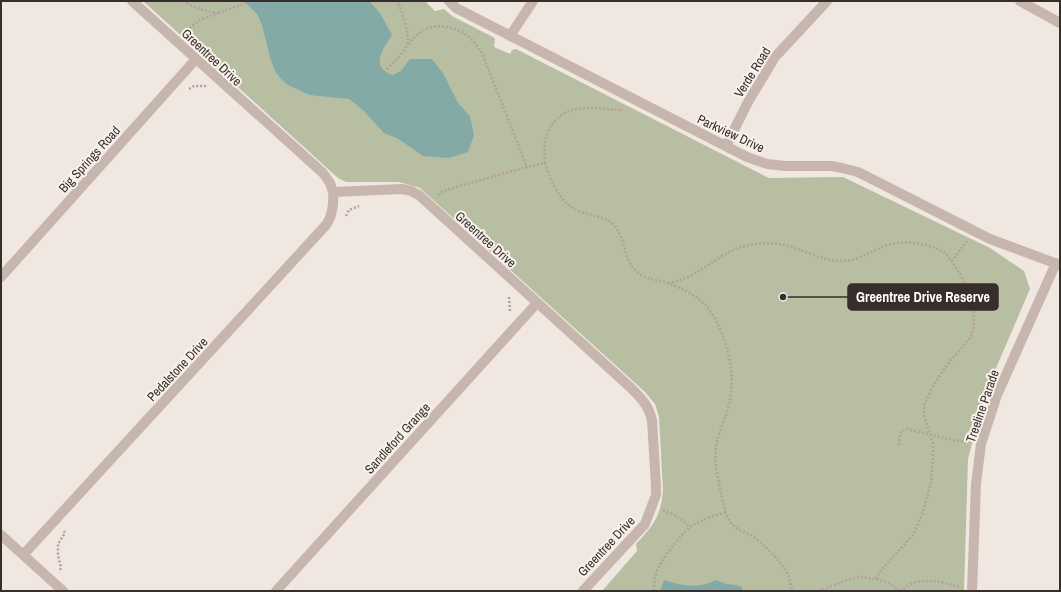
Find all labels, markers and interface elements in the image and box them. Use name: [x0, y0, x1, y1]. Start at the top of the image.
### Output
street label: Greentree Drive: [178, 25, 245, 90]
street label: Verde Road: [730, 44, 775, 101]
street label: Parkview Drive: [694, 110, 767, 156]
street label: Big Springs Road: [55, 122, 124, 196]
street label: Greentree Drive: [452, 207, 520, 271]
callout: Greentree Drive Reserve: [848, 284, 998, 310]
text: Greentree Drive Reserve: [856, 288, 990, 306]
street label: Pedalstone Drive: [143, 334, 212, 405]
street label: Treeline Parade: [962, 367, 1003, 445]
street label: Sandleford Grange: [361, 399, 434, 477]
street label: Greentree Drive: [574, 513, 639, 580]

